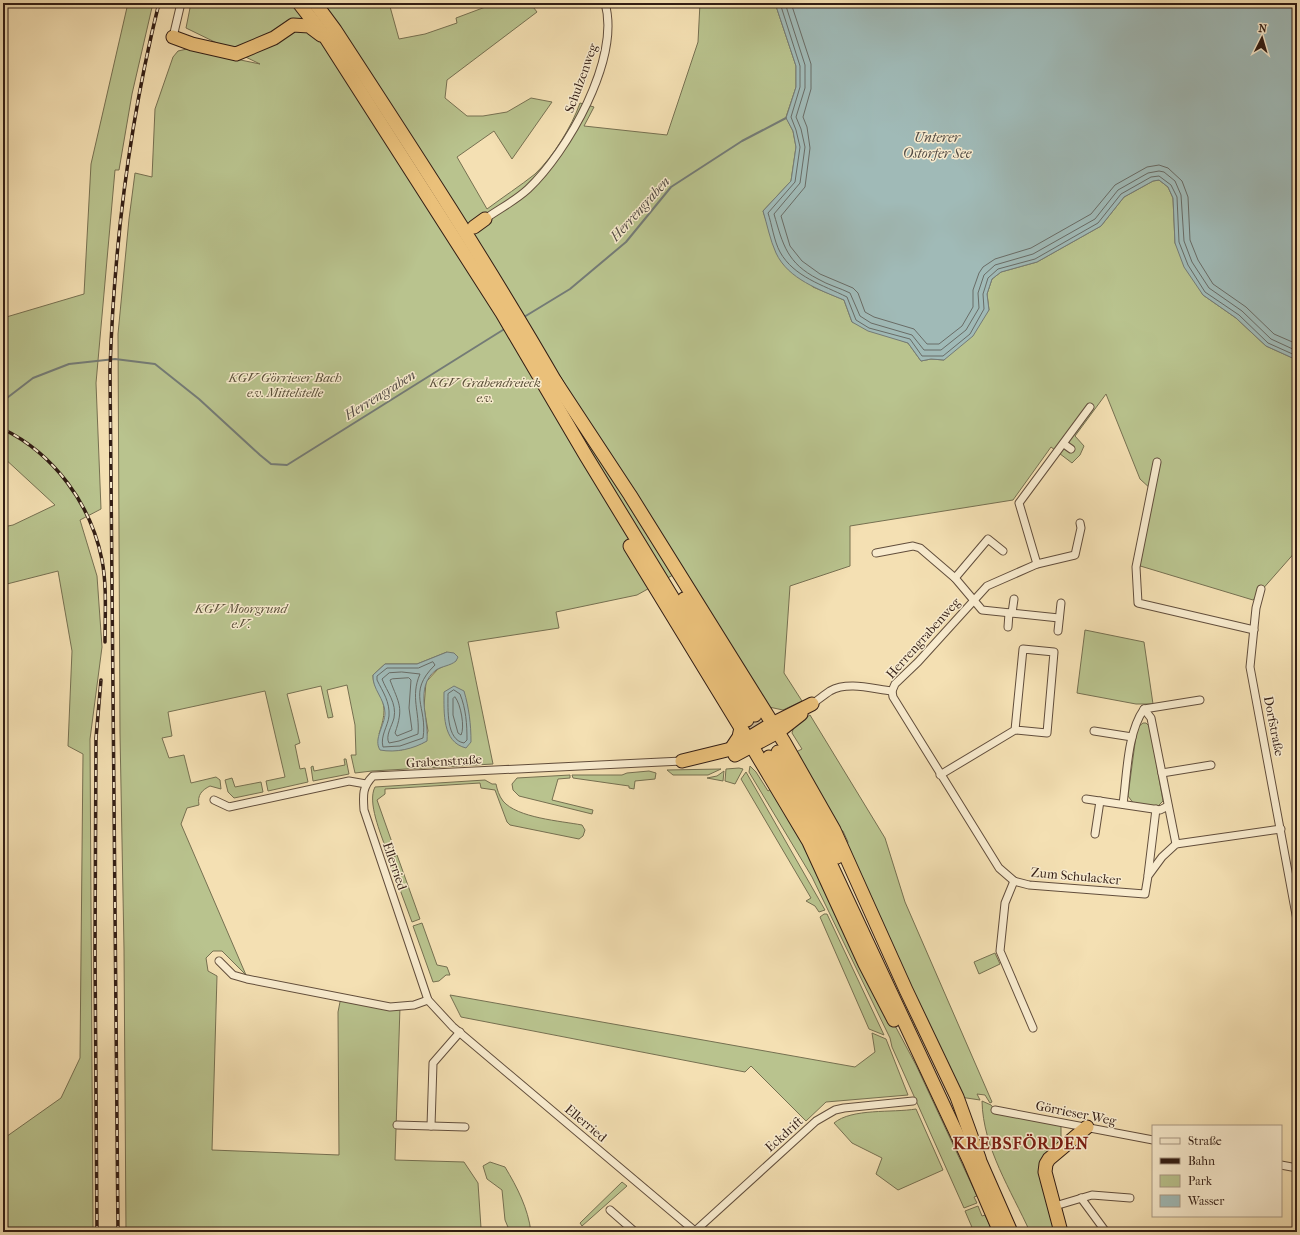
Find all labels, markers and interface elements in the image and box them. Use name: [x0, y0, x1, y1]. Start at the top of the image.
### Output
north arrow: [1242, 18, 1282, 58]
text: N: [1258, 22, 1268, 35]
street label: Schulzenweg: [562, 40, 601, 115]
water label: Unterer Ostorfer See: [903, 129, 972, 162]
water label: Herrengraben: [606, 173, 674, 246]
water label: Herrengraben: [340, 366, 419, 424]
park label: KGV Görrieser Bach e.v. Mittelstelle: [227, 370, 342, 400]
park label: KGV Grabendreieck e.v.: [428, 375, 541, 405]
street label: Herrengrabenweg: [883, 594, 964, 681]
park label: KGV Moorgrund e.V.: [194, 601, 290, 631]
street label: Dorfstraße: [1261, 695, 1287, 758]
street label: Grabenstraße: [406, 751, 483, 770]
street label: Ellerried: [380, 840, 410, 893]
street label: Zum Schulacker: [1030, 865, 1122, 887]
street label: Görrieser Weg: [1034, 1098, 1119, 1128]
street label: Ellerried: [562, 1101, 611, 1145]
street label: Eckdrift: [762, 1113, 806, 1155]
legend: [1152, 1125, 1282, 1217]
district label: KREBSFÖRDEN: [953, 1133, 1089, 1153]
text: Straße: [1188, 1134, 1222, 1148]
text: Bahn: [1188, 1154, 1215, 1168]
text: Park: [1188, 1174, 1213, 1188]
text: Wasser: [1187, 1194, 1225, 1208]

